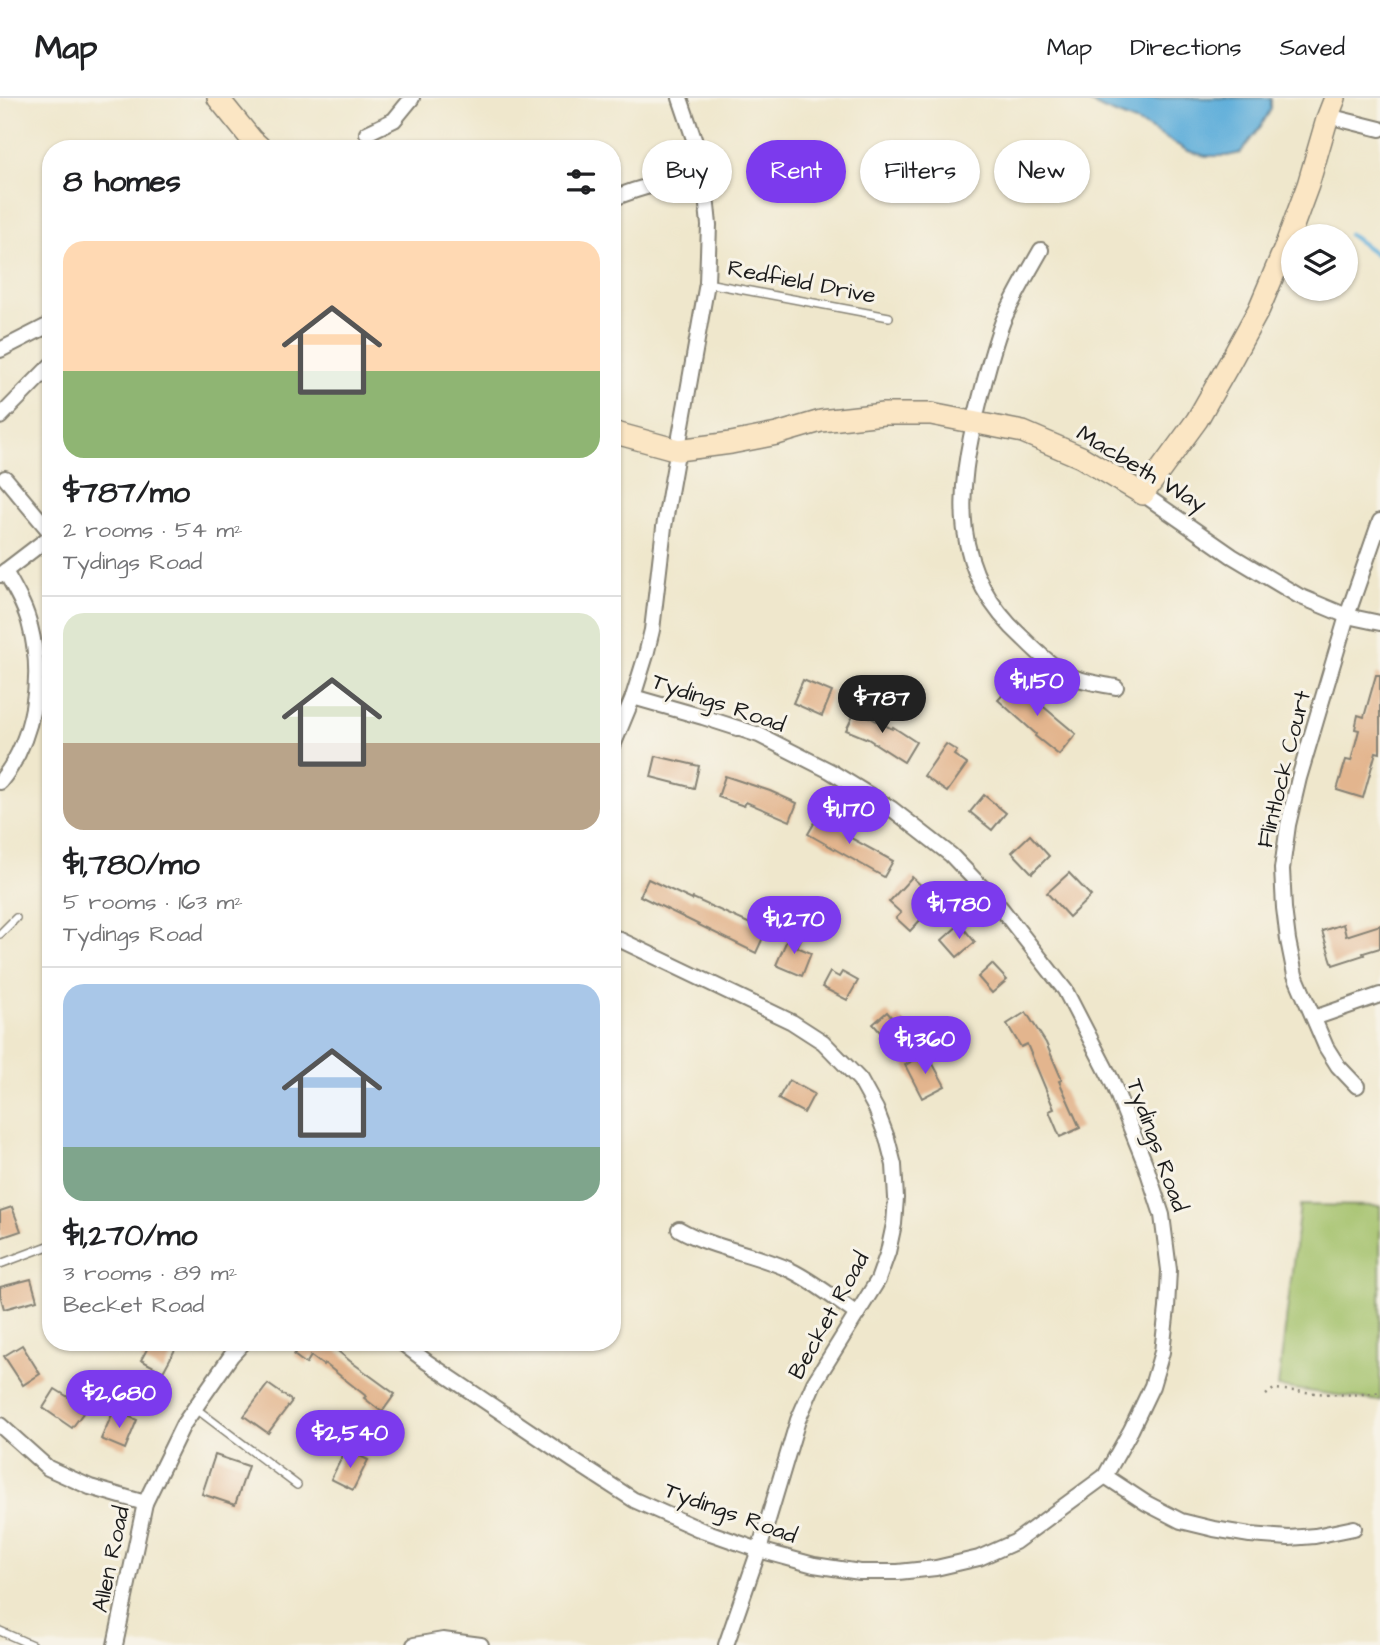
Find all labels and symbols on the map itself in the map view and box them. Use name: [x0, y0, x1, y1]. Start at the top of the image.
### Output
street label: Redfield Drive: [725, 252, 879, 312]
street label: Macbeth Way: [1070, 417, 1213, 521]
pin: $1,150: [980, 658, 1094, 718]
street label: Tydings Road: [647, 665, 790, 742]
pin: $787: [841, 676, 923, 735]
street label: Flintlock Court: [1249, 687, 1319, 851]
pin: $1,170: [792, 786, 906, 846]
pin: $1,780: [902, 882, 1016, 941]
pin: $1,270: [737, 896, 851, 956]
pin: $1,360: [868, 1016, 982, 1076]
street label: Tydings Road: [1117, 1074, 1196, 1217]
street label: Becket Road: [781, 1246, 877, 1385]
pin: $2,680: [62, 1370, 176, 1430]
pin: $2,540: [293, 1410, 407, 1470]
street label: Tydings Road: [659, 1474, 802, 1553]
street label: Allen Road: [84, 1503, 138, 1615]

